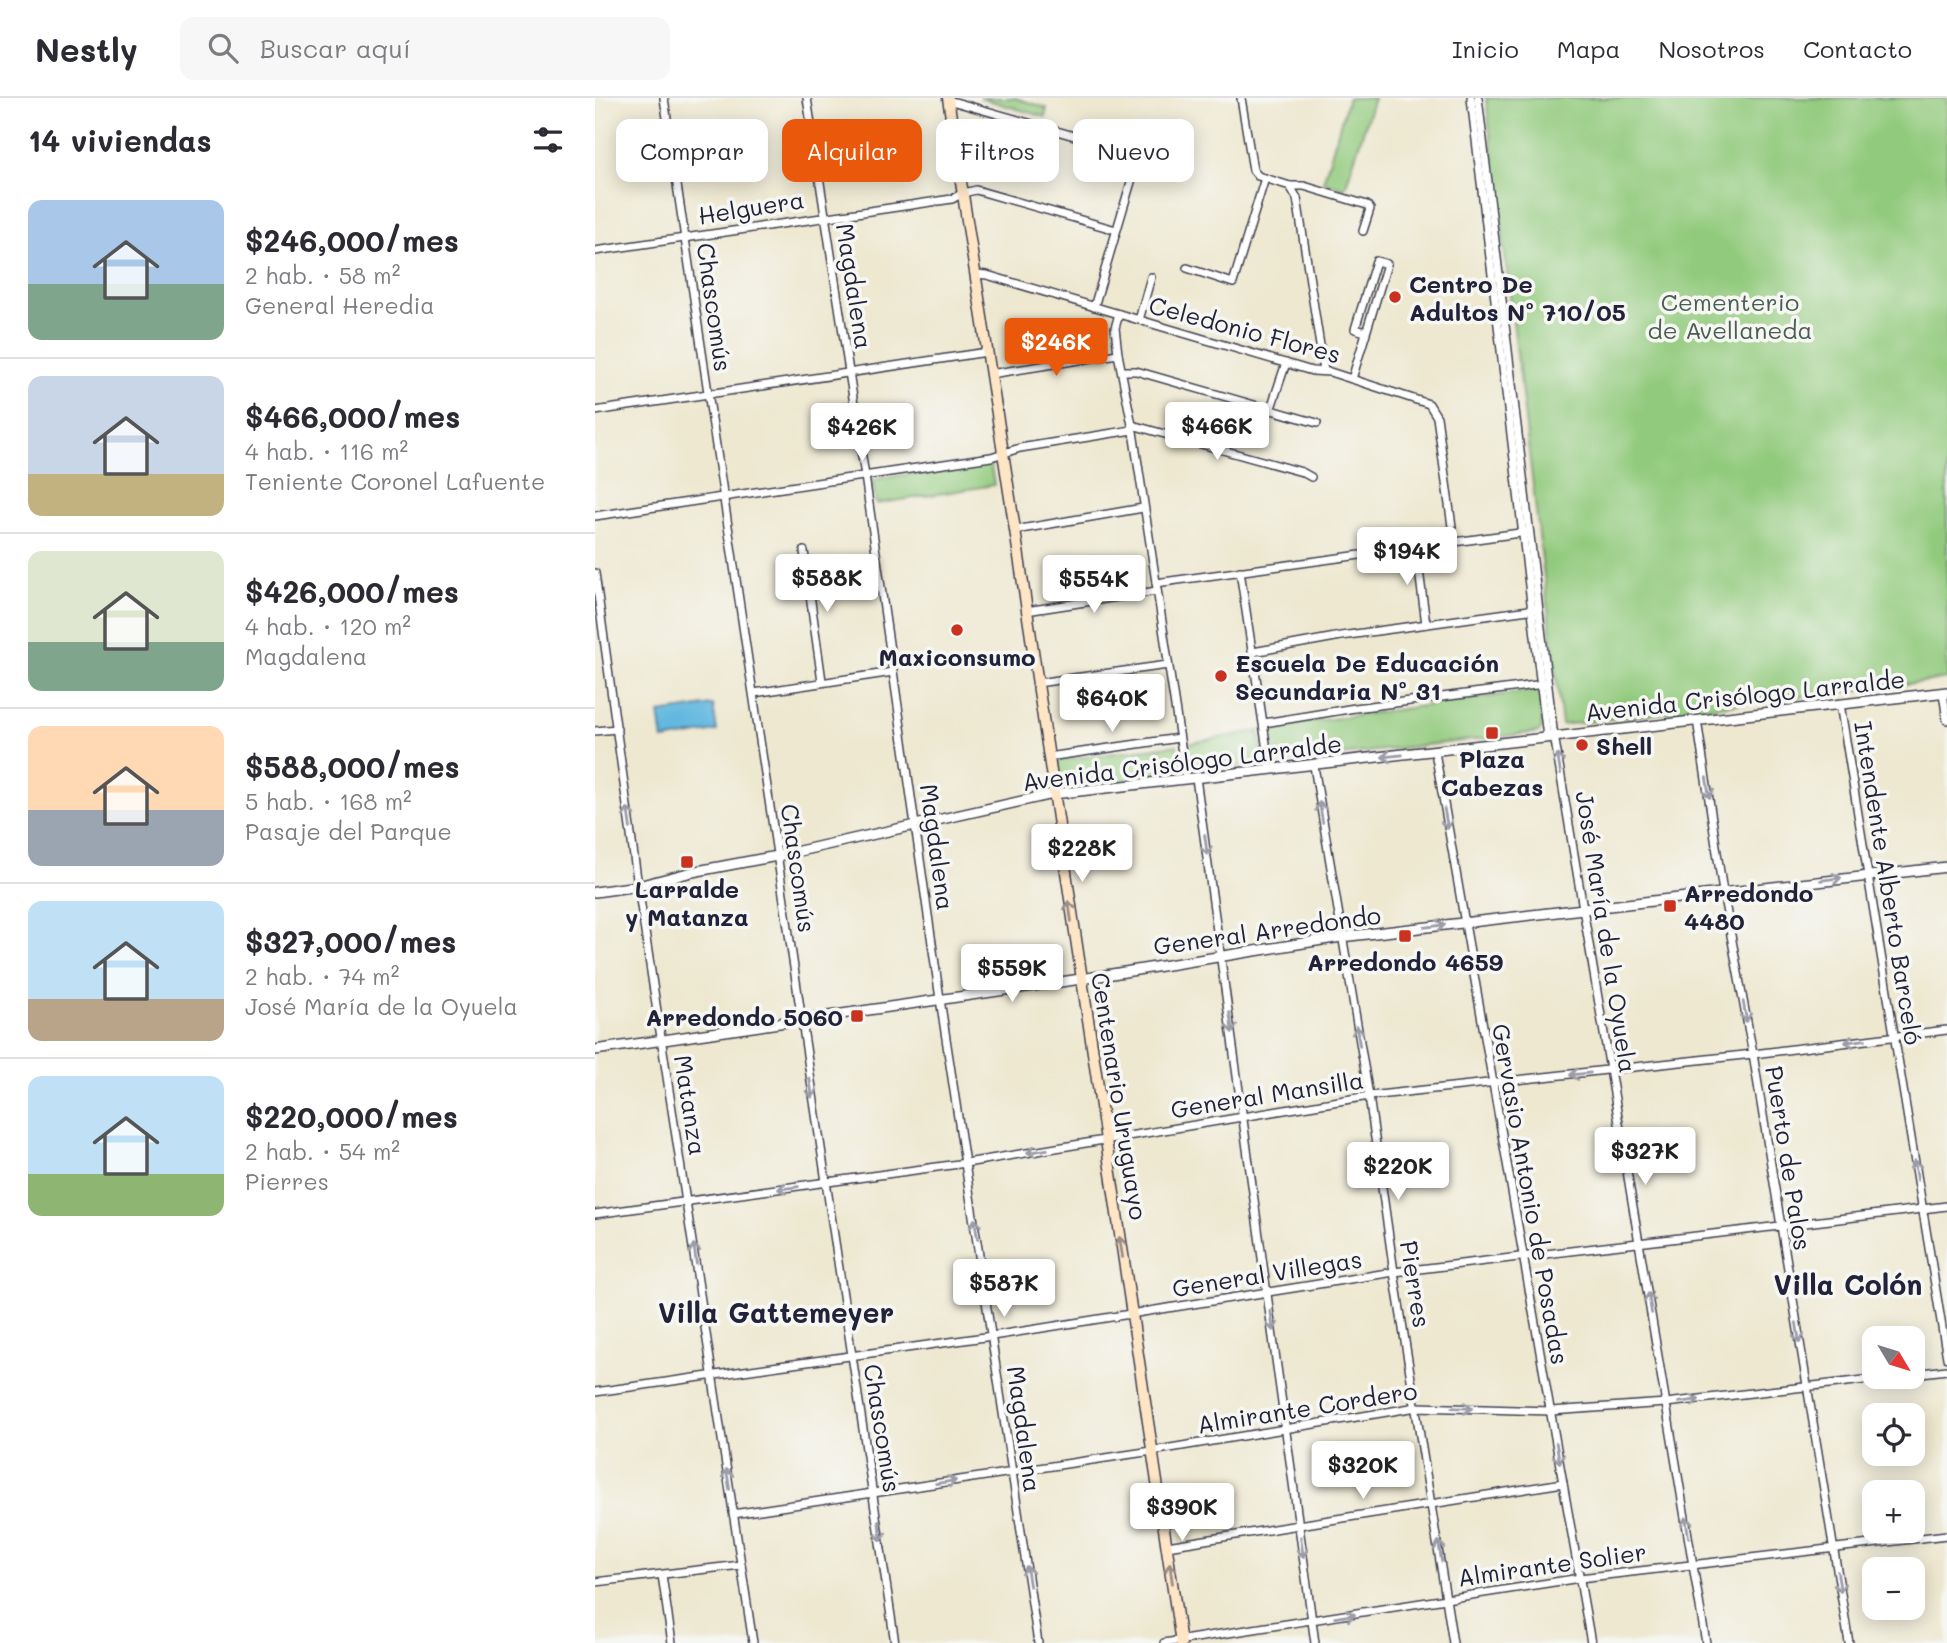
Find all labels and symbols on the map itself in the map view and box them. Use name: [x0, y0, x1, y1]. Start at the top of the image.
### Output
street label: Helguera: [696, 183, 806, 231]
street label: Magdalena: [830, 221, 880, 351]
street label: Chascomús: [691, 241, 739, 373]
place label: Centro De Adultos Nº 710/05: [1409, 268, 1626, 327]
park label: Cementerio de Avellaneda: [1648, 286, 1812, 345]
street label: Celedonio Flores: [1146, 289, 1344, 369]
marker: Centro De Adultos Nº 710/05: [1387, 289, 1403, 305]
pin: $246K: [1007, 318, 1105, 378]
pin: $466K: [1168, 402, 1266, 462]
pin: $426K: [813, 404, 911, 463]
pin: $194K: [1358, 528, 1456, 587]
pin: $588K: [778, 554, 876, 614]
pin: $554K: [1045, 556, 1143, 615]
marker: Maxiconsumo: [949, 622, 965, 638]
place label: Maxiconsumo: [878, 641, 1036, 672]
place label: Escuela De Educación Secundaria Nº 31: [1235, 647, 1499, 706]
street label: Avenida Crisólogo Larralde: [1584, 663, 1906, 727]
marker: Escuela De Educación Secundaria Nº 31: [1213, 668, 1229, 684]
pin: $640K: [1063, 674, 1161, 734]
street label: Intendente Alberto Barceló: [1848, 719, 1930, 1047]
marker: Plaza Cabezas: [1484, 725, 1500, 741]
street label: Avenida Crisólogo Larralde: [1021, 727, 1343, 797]
place label: Shell: [1596, 730, 1652, 761]
marker: Shell: [1574, 737, 1590, 753]
place label: Plaza Cabezas: [1441, 743, 1543, 802]
one-way arrow: [1382, 750, 1404, 763]
one-way arrow: [1552, 753, 1565, 776]
one-way arrow: [1702, 776, 1715, 799]
street label: Magdalena: [914, 782, 962, 912]
street label: José María de la Oyuela: [1569, 789, 1645, 1075]
one-way arrow: [1314, 801, 1327, 824]
street label: Chascomús: [775, 802, 823, 934]
one-way arrow: [622, 807, 635, 830]
one-way arrow: [1440, 807, 1453, 830]
pin: $228K: [1033, 824, 1131, 884]
one-way arrow: [1200, 833, 1213, 856]
marker: Larralde y Matanza: [679, 854, 695, 870]
place label: Larralde y Matanza: [625, 873, 749, 932]
one-way arrow: [1819, 873, 1842, 886]
place label: Arredondo 4480: [1684, 877, 1813, 936]
marker: Arredondo 4480: [1662, 898, 1678, 914]
street label: General Arredondo: [1151, 899, 1383, 961]
one-way arrow: [1064, 900, 1077, 923]
one-way arrow: [1423, 919, 1445, 932]
marker: Arredondo 4659: [1397, 928, 1413, 944]
pin: $559K: [963, 944, 1061, 1004]
place label: Arredondo 4659: [1307, 946, 1503, 977]
street label: Centenario Uruguayo: [1085, 970, 1155, 1222]
one-way arrow: [1739, 1000, 1752, 1023]
place label: Arredondo 5060: [646, 1001, 843, 1032]
marker: Arredondo 5060: [849, 1008, 865, 1024]
one-way arrow: [1224, 1011, 1237, 1034]
street label: Gervasio Antonio de Posadas: [1486, 1021, 1576, 1367]
one-way arrow: [1351, 1025, 1364, 1048]
one-way arrow: [1844, 1035, 1867, 1048]
street label: Matanza: [668, 1053, 714, 1157]
street label: General Mansilla: [1168, 1063, 1366, 1125]
street label: Puerto de Palos: [1759, 1063, 1819, 1253]
one-way arrow: [1570, 1067, 1592, 1080]
one-way arrow: [805, 1076, 818, 1099]
pin: $327K: [1596, 1128, 1694, 1187]
pin: $220K: [1349, 1142, 1447, 1202]
one-way arrow: [1027, 1145, 1049, 1158]
one-way arrow: [1909, 1159, 1922, 1182]
one-way arrow: [777, 1182, 800, 1195]
one-way arrow: [969, 1219, 982, 1241]
one-way arrow: [1114, 1236, 1127, 1259]
street label: Pierres: [1394, 1238, 1438, 1330]
one-way arrow: [688, 1243, 701, 1266]
street label: General Villegas: [1170, 1243, 1364, 1303]
pin: $587K: [955, 1260, 1053, 1319]
district label: Villa Colón: [1774, 1266, 1922, 1302]
one-way arrow: [1643, 1292, 1656, 1315]
district label: Villa Gattemeyer: [658, 1294, 894, 1331]
one-way arrow: [1265, 1310, 1278, 1332]
one-way arrow: [1792, 1321, 1805, 1344]
north arrow: [1862, 1326, 1925, 1390]
street label: Chascomús: [858, 1362, 908, 1494]
street label: Magdalena: [1001, 1364, 1049, 1494]
street label: Almirante Cordero: [1195, 1374, 1419, 1440]
one-way arrow: [1677, 1394, 1700, 1407]
one-way arrow: [1450, 1401, 1473, 1414]
one-way arrow: [1552, 1441, 1565, 1464]
pin: $320K: [1314, 1442, 1412, 1501]
one-way arrow: [721, 1468, 734, 1491]
one-way arrow: [934, 1475, 957, 1488]
pin: $390K: [1133, 1484, 1231, 1543]
one-way arrow: [1680, 1516, 1693, 1539]
one-way arrow: [873, 1519, 886, 1542]
one-way arrow: [1296, 1535, 1309, 1558]
street label: Almirante Solier: [1456, 1535, 1648, 1593]
one-way arrow: [1433, 1540, 1446, 1563]
one-way arrow: [1164, 1562, 1177, 1585]
one-way arrow: [1021, 1565, 1034, 1587]
one-way arrow: [1833, 1570, 1846, 1593]
one-way arrow: [1333, 1609, 1356, 1622]

